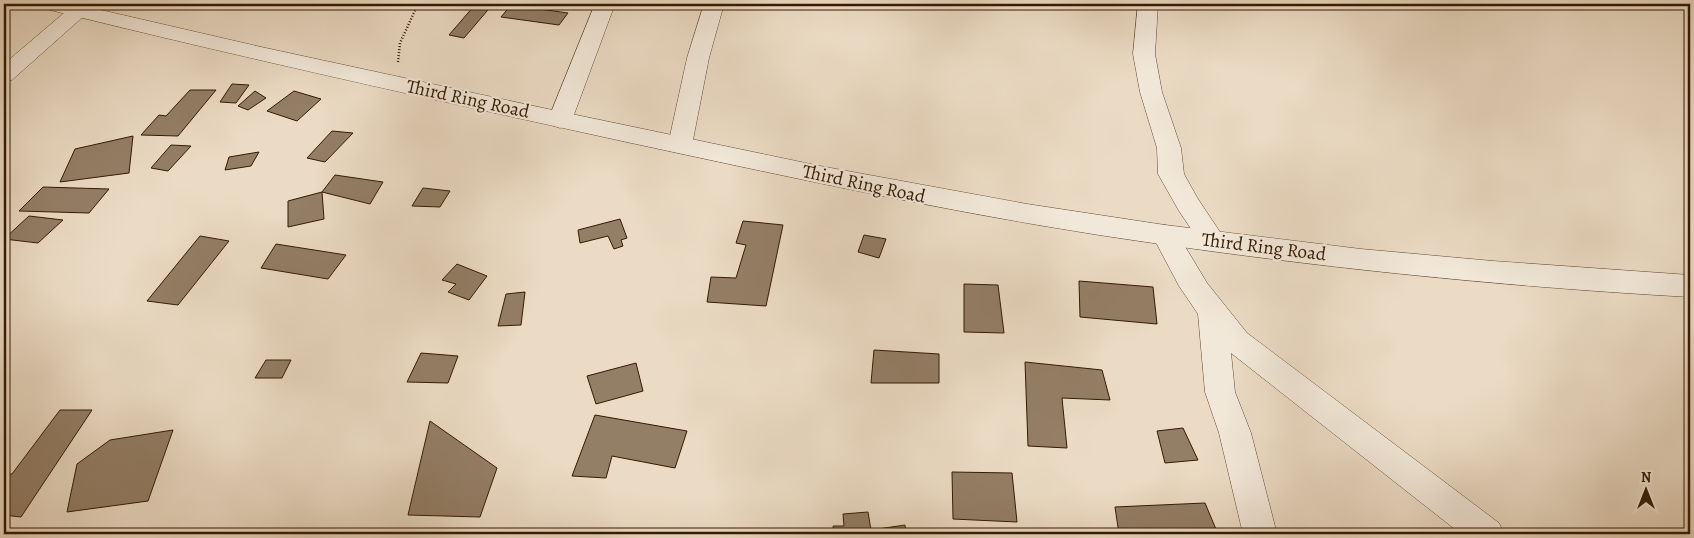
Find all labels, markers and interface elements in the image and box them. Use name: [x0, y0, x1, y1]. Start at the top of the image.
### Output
street label: Third Ring Road: [404, 73, 533, 125]
street label: Third Ring Road: [800, 158, 929, 210]
street label: Third Ring Road: [1200, 226, 1329, 268]
north arrow: [1622, 466, 1672, 516]
text: N: [1641, 468, 1651, 487]

